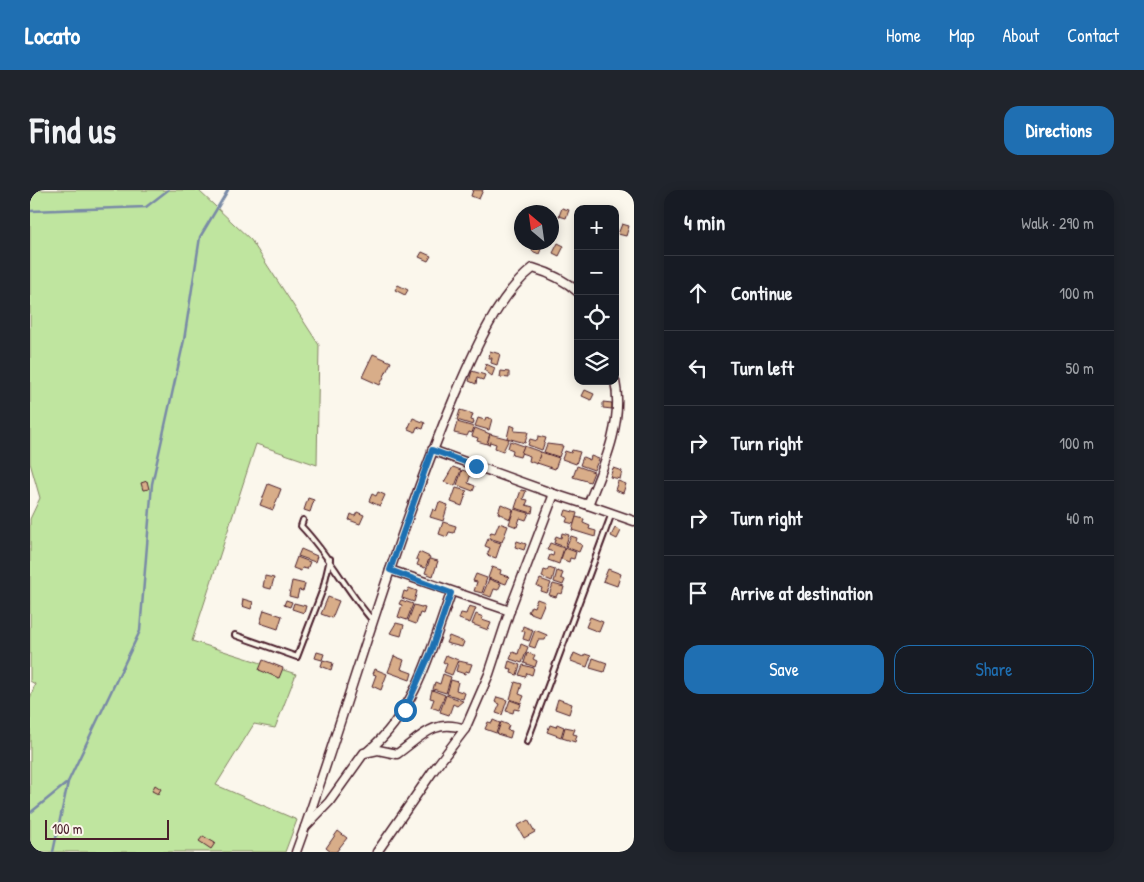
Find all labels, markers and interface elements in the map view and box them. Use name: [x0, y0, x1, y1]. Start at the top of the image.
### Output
text: Locato: [25, 19, 80, 51]
text: Home: [886, 23, 921, 48]
text: Map: [949, 23, 974, 48]
text: About: [1002, 23, 1039, 48]
text: Contact: [1067, 23, 1119, 48]
button: Directions: [1004, 106, 1114, 155]
text: Find us: [30, 107, 116, 154]
north arrow: [514, 205, 559, 250]
map controls: [574, 205, 619, 385]
button: +: [574, 205, 619, 250]
text: 4 min: [684, 208, 725, 237]
text: Walk · 290 m: [1021, 212, 1094, 234]
button: −: [574, 250, 619, 295]
icon: ahead: [684, 279, 712, 307]
text: Continue: [731, 280, 792, 306]
text: 100 m: [1059, 282, 1094, 304]
button: locate: [574, 295, 619, 340]
button: layers: [574, 340, 619, 385]
icon: left: [684, 354, 712, 382]
text: Turn left: [731, 355, 794, 381]
text: 50 m: [1066, 357, 1094, 379]
icon: right: [684, 429, 712, 457]
text: Turn right: [731, 430, 802, 456]
text: 100 m: [1059, 432, 1094, 454]
route end: [465, 455, 488, 478]
icon: right: [684, 504, 712, 532]
text: Turn right: [731, 505, 802, 531]
text: 40 m: [1066, 507, 1094, 529]
icon: arrive: [684, 579, 712, 607]
text: Arrive at destination: [731, 580, 873, 606]
button: Save: [684, 645, 884, 694]
button: Share: [894, 645, 1094, 694]
route start: [394, 699, 417, 722]
scale bar: [45, 817, 169, 840]
text: 100 m: [52, 819, 82, 838]

